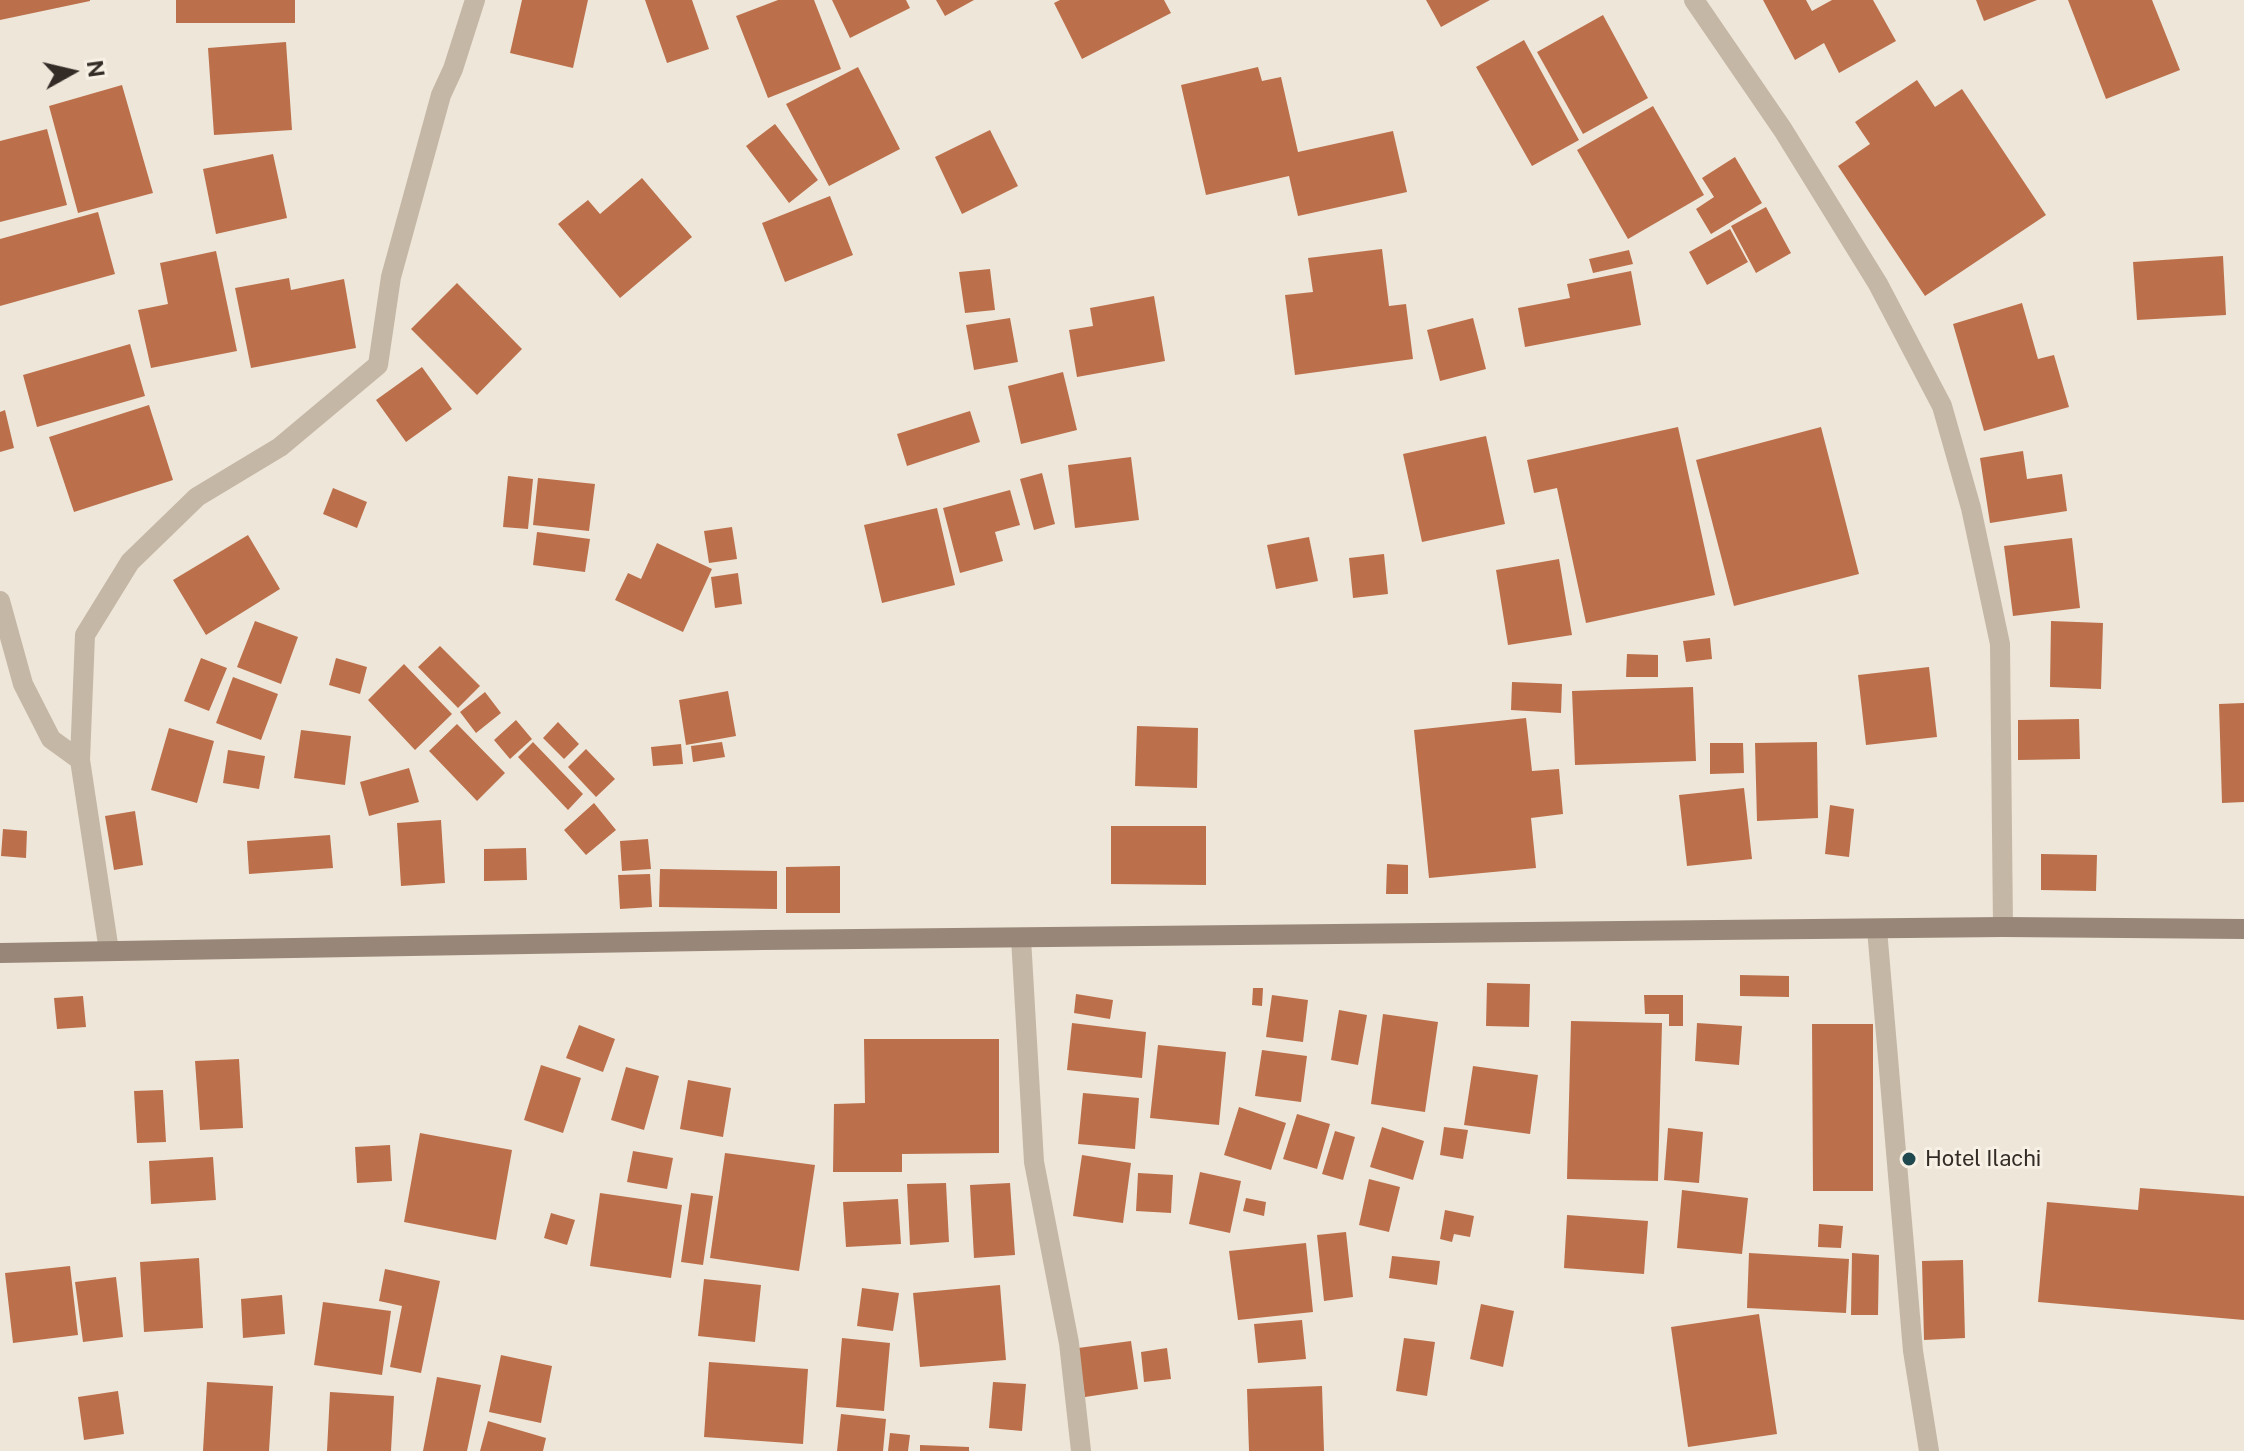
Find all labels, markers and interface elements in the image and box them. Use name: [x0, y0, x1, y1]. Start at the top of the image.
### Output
north arrow: [32, 32, 112, 112]
text: N: [82, 58, 110, 79]
place label: Hotel Ilachi: [1925, 1146, 2041, 1172]
marker: Hotel Ilachi: [1900, 1150, 1918, 1168]

